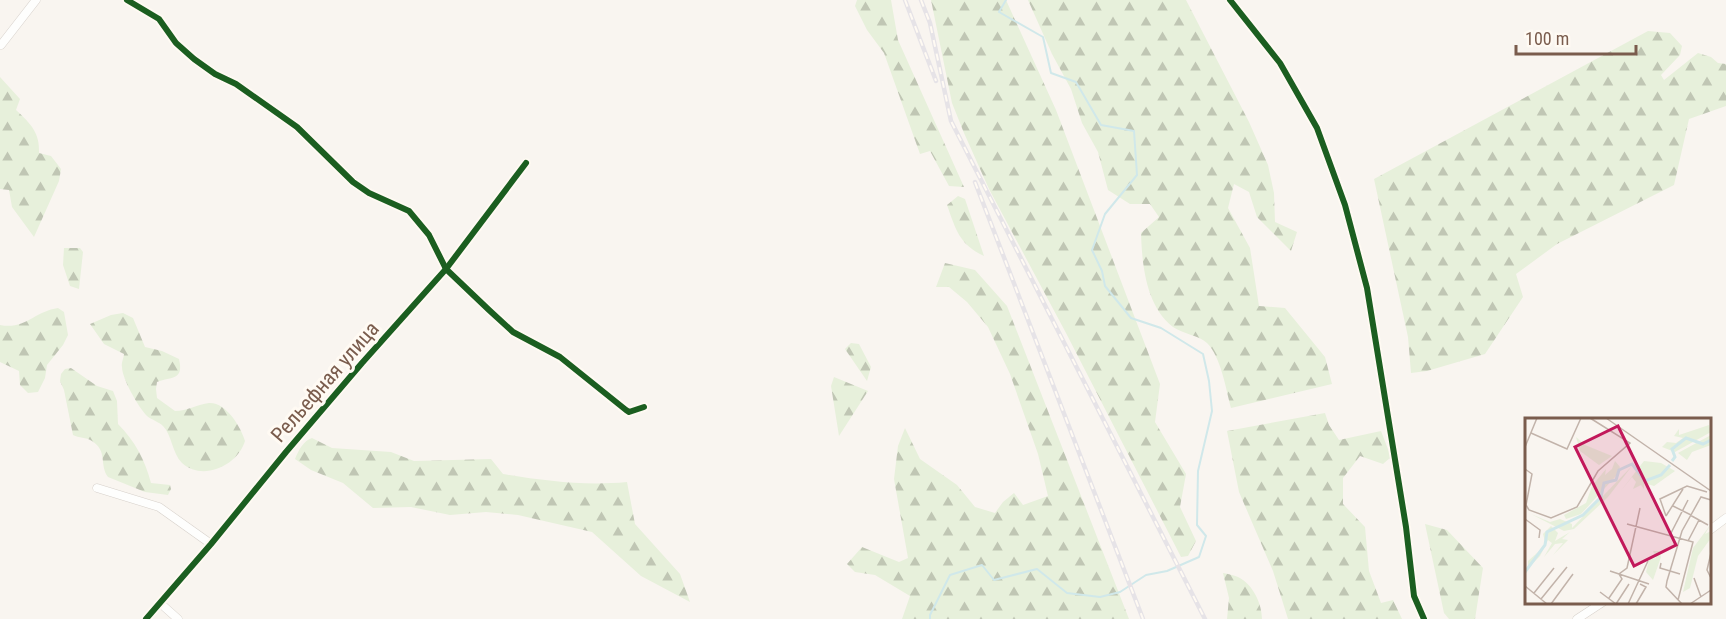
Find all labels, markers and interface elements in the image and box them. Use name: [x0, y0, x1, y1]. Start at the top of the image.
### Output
scale bar: [1516, 18, 1636, 56]
text: 100 m: [1525, 28, 1569, 49]
street label: Рельефная улица: [266, 317, 384, 447]
inset map: [1525, 418, 1711, 604]

